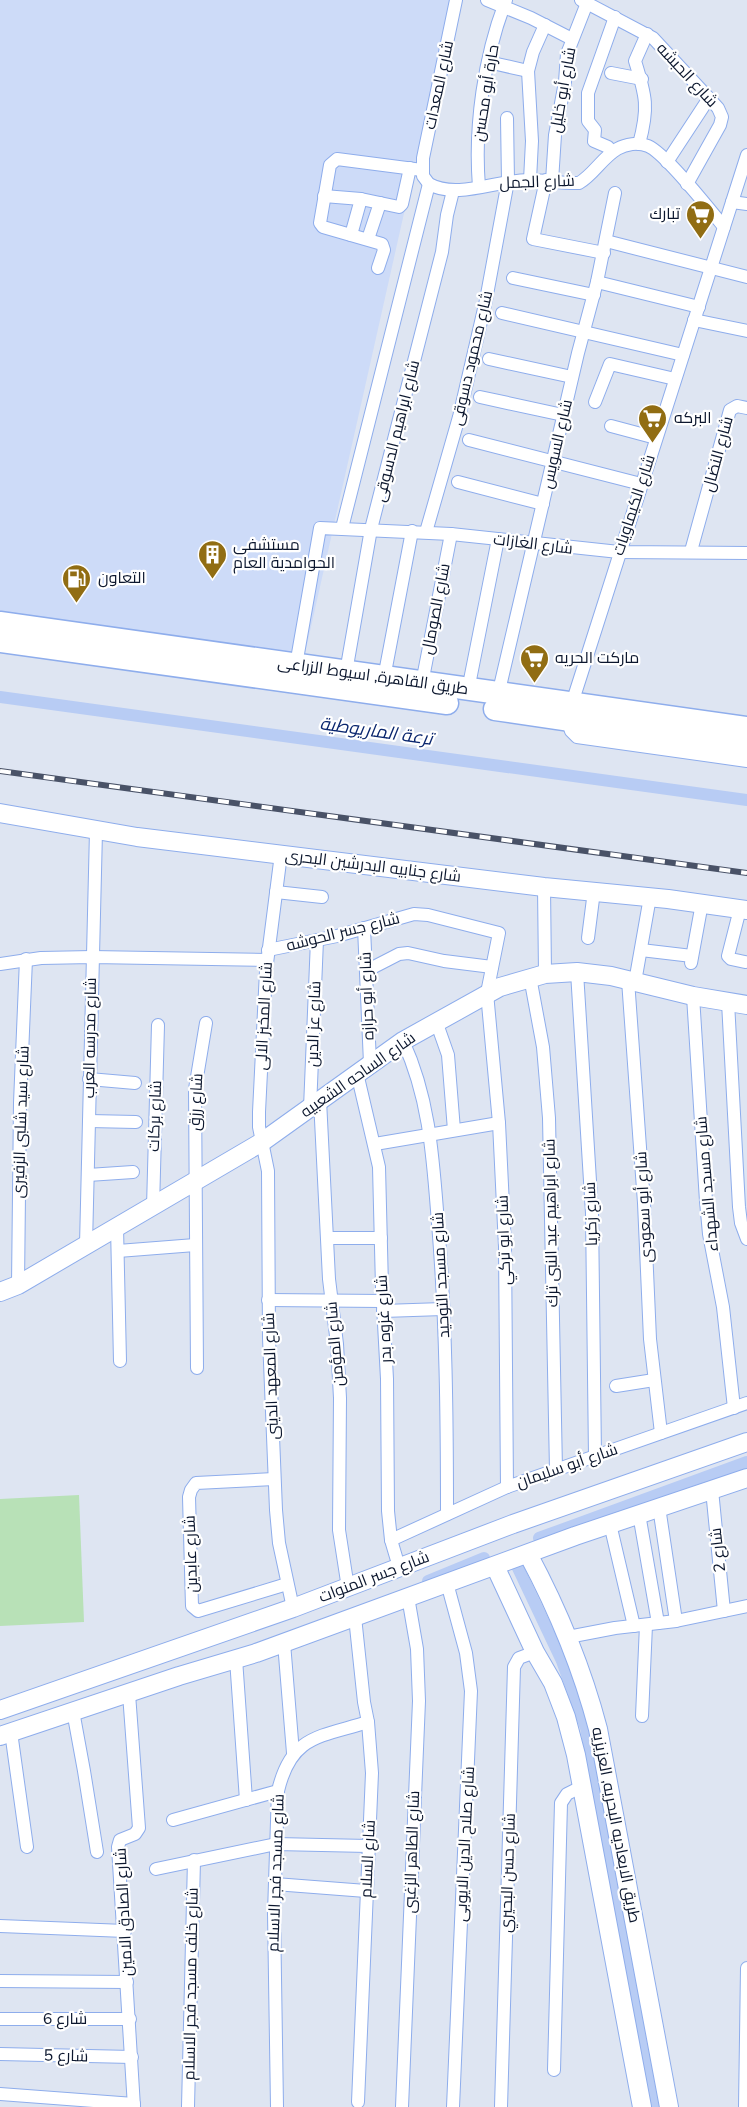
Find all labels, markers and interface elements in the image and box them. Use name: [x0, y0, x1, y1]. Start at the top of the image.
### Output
street label: شارع الحبشه: [651, 38, 723, 112]
street label: شارع المعدات: [419, 39, 459, 131]
street label: حارة أبو محسن: [467, 43, 505, 143]
street label: شارع أبو خليل: [545, 45, 581, 135]
street label: شارع الجمل: [499, 170, 575, 194]
supermarket icon: تبارك: [685, 198, 717, 240]
place label: تبارك: [650, 203, 681, 225]
street label: شارع محمود دسوقى: [446, 288, 498, 428]
street label: شارع ابراهيم الدسوقى: [369, 358, 425, 504]
street label: شارع السويس: [536, 397, 578, 491]
supermarket icon: البركه: [637, 402, 669, 444]
place label: البركه: [674, 407, 711, 429]
street label: شارع النضال: [697, 414, 739, 494]
street label: شارع الكيماويات: [607, 452, 661, 558]
street label: شارع الغازات: [492, 528, 574, 560]
place label: مستشفى الحوامدية العام: [233, 534, 335, 574]
building icon: مستشفى الحوامدية العام: [196, 538, 228, 580]
fuel station icon: التعاون: [61, 562, 93, 604]
street label: شارع الصومال: [416, 562, 456, 656]
place label: التعاون: [98, 567, 146, 589]
supermarket icon: ماركت الحريه: [518, 642, 550, 684]
place label: ماركت الحريه: [555, 647, 639, 669]
street label: طريق القاهرة, اسيوط الزراعى: [276, 652, 470, 700]
water label: ترعة الماريوطية: [318, 711, 437, 751]
street label: شارع جنابيه البدرشين البحرى: [284, 844, 462, 888]
street label: شارع جسر الحوشه: [284, 907, 402, 957]
street label: شارع أبو حرازه: [354, 951, 380, 1041]
street label: شارع المخبز الالى: [250, 961, 278, 1071]
street label: شارع مدرسه العرب: [78, 977, 102, 1099]
street label: شارع عز الدين: [302, 981, 326, 1067]
street label: شارع الساحه الشعبيه: [296, 1027, 420, 1123]
street label: شارع سيد شلبى الزفيرى: [7, 1045, 35, 1199]
street label: شارع رزق: [184, 1073, 208, 1131]
street label: شارع بركات: [143, 1080, 167, 1152]
street label: شارع مسجد الشهداء: [690, 1115, 724, 1253]
street label: شارع ابراهيم عبد النبى ترك: [539, 1139, 563, 1307]
street label: شارع أبو سعودى: [630, 1151, 658, 1263]
street label: شارع زكريا: [579, 1181, 603, 1247]
street label: شارع ابو تركي: [491, 1194, 519, 1285]
street label: شارع مسجد التوحيد: [427, 1211, 455, 1339]
street label: شارع غزوه بدر: [371, 1274, 397, 1365]
street label: شارع المؤمن: [320, 1301, 350, 1387]
street label: شارع المعهد الدينى: [258, 1312, 284, 1440]
street label: شارع أبو سليمان: [513, 1438, 621, 1494]
street label: شارع عابدين: [179, 1515, 203, 1593]
street label: شارع 2: [705, 1527, 731, 1573]
street label: شارع جسر المنوات: [316, 1546, 432, 1608]
street label: طريق الابعاديه البحريه, العزيزيه: [586, 1725, 646, 1925]
street label: شارع صلاح الدين الايوبى: [450, 1766, 480, 1922]
street label: شارع الطاهر الزغبى: [399, 1790, 425, 1914]
street label: شارع مسجد فجر الاسلام: [262, 1794, 290, 1952]
street label: شارع حسن البحيري: [495, 1813, 523, 1933]
street label: شارع السلام: [355, 1819, 381, 1899]
street label: شارع الصادق الامين: [110, 1847, 138, 1977]
street label: شارع خلف مسجد فجر الاسلام: [178, 1887, 204, 2081]
street label: شارع 6: [43, 2008, 87, 2030]
street label: شارع 5: [43, 2045, 89, 2067]

